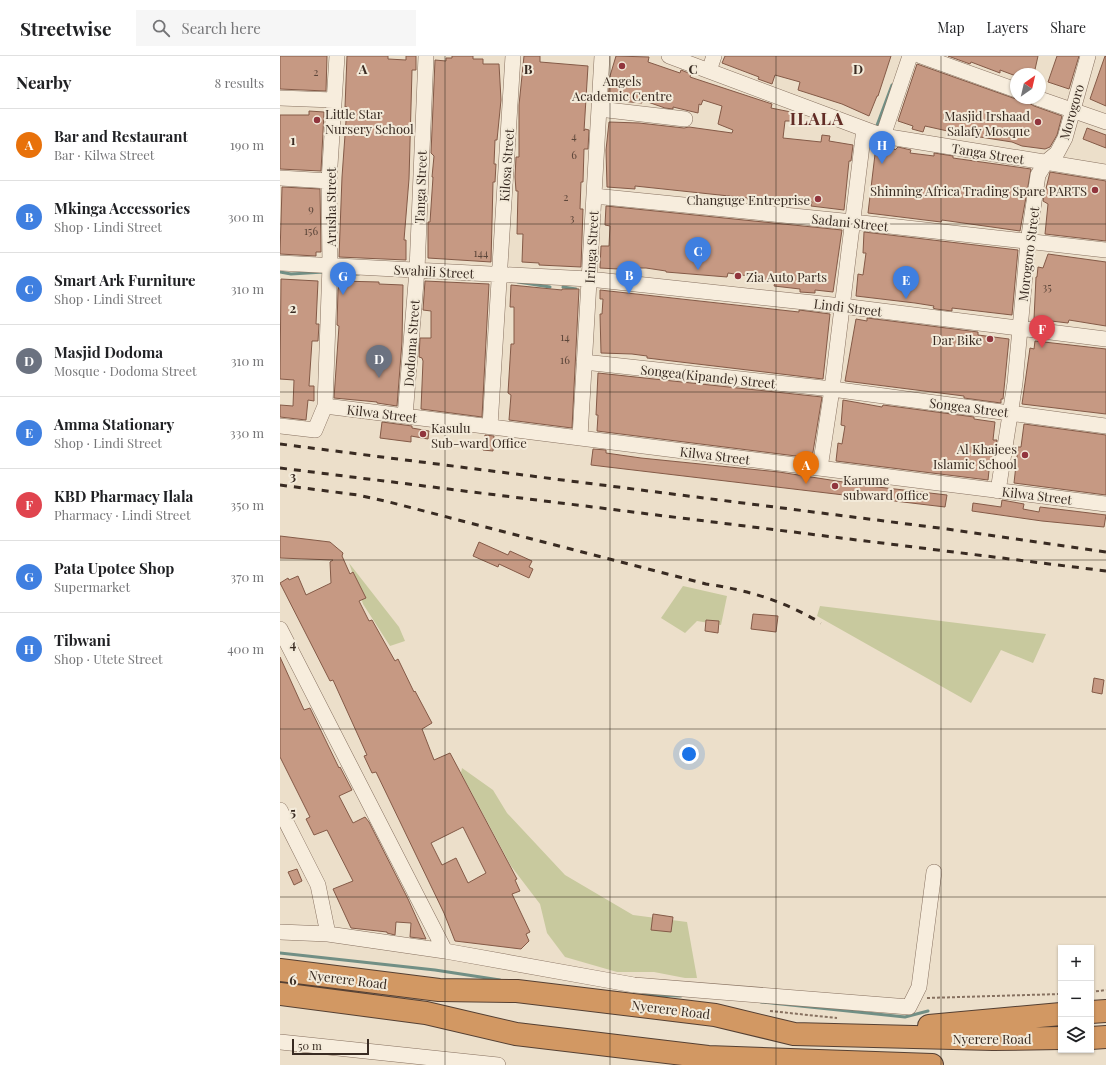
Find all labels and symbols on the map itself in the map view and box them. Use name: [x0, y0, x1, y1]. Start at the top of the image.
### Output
text: A: [358, 60, 368, 77]
text: B: [524, 60, 533, 77]
text: C: [688, 60, 698, 77]
text: D: [853, 60, 863, 77]
marker: Angels Academic Centre: [617, 61, 627, 71]
house number: 2: [313, 64, 319, 79]
north arrow: [1010, 68, 1046, 104]
place label: Angels Academic Centre: [571, 72, 672, 104]
street label: Morogoro: [1055, 82, 1087, 142]
place label: Little Star Nursery School: [325, 105, 414, 137]
district label: ILALA: [790, 107, 844, 129]
place label: Masjid Irshaad Salafy Mosque: [944, 107, 1030, 139]
marker: Little Star Nursery School: [312, 115, 322, 125]
marker: Masjid Irshaad Salafy Mosque: [1033, 117, 1043, 127]
street label: Kilosa Street: [495, 127, 517, 202]
house number: 4: [571, 128, 577, 143]
text: 1: [291, 131, 296, 148]
pin: H: [869, 131, 895, 164]
street label: Tanga Street: [951, 139, 1026, 167]
house number: 6: [571, 147, 577, 162]
street label: Tanga Street: [410, 150, 430, 224]
street label: Arusha Street: [322, 167, 339, 248]
place label: Shinning Africa Trading Spare PARTS: [870, 182, 1087, 199]
marker: Shinning Africa Trading Spare PARTS: [1090, 185, 1100, 195]
house number: 2: [563, 189, 569, 204]
place label: Changuge Entreprise: [686, 191, 810, 208]
marker: Changuge Entreprise: [813, 194, 823, 204]
house number: 9: [308, 201, 314, 216]
street label: Morogoro Street: [1014, 205, 1042, 302]
house number: 3: [570, 210, 575, 225]
street label: Iringa Street: [581, 210, 601, 284]
street label: Sadani Street: [811, 210, 890, 235]
house number: 156: [304, 223, 318, 238]
pin: C: [685, 237, 711, 270]
house number: 144: [474, 245, 489, 260]
street label: Swahili Street: [393, 260, 475, 282]
pin: B: [616, 261, 642, 294]
pin: G: [330, 262, 356, 295]
pin: E: [893, 266, 919, 299]
place label: Zia Auto Parts: [746, 268, 827, 285]
marker: Zia Auto Parts: [733, 271, 743, 281]
house number: 35: [1042, 279, 1052, 294]
street label: Lindi Street: [813, 294, 884, 320]
text: 2: [290, 299, 297, 316]
street label: Dodoma Street: [399, 299, 423, 387]
pin: F: [1029, 315, 1055, 348]
house number: 14: [560, 329, 570, 344]
place label: Dar Bike: [932, 331, 982, 348]
marker: Dar Bike: [985, 334, 995, 344]
pin: D: [366, 345, 392, 378]
house number: 16: [560, 352, 570, 367]
street label: Songea(Kipande) Street: [640, 360, 777, 392]
street label: Songea Street: [928, 394, 1010, 420]
street label: Kilwa Street: [346, 400, 418, 426]
place label: Kasulu Sub-ward Office: [431, 419, 527, 451]
marker: Kasulu Sub-ward Office: [418, 429, 428, 439]
place label: Al Khajees Islamic School: [933, 440, 1017, 472]
street label: Kilwa Street: [679, 442, 751, 468]
marker: Al Khajees Islamic School: [1020, 450, 1030, 460]
pin: A: [793, 451, 819, 484]
text: 3: [290, 467, 296, 484]
place label: Karume subward office: [843, 471, 929, 503]
marker: Karume subward office: [830, 481, 840, 491]
street label: Kilwa Street: [1001, 482, 1073, 508]
text: 4: [290, 635, 297, 652]
your location: [679, 744, 699, 764]
text: 5: [290, 803, 296, 820]
street label: Nyerere Road: [308, 966, 389, 992]
text: 6: [289, 971, 297, 988]
street label: Nyerere Road: [631, 996, 712, 1022]
street label: Nyerere Road: [952, 1030, 1032, 1047]
scale bar: [292, 1037, 369, 1056]

